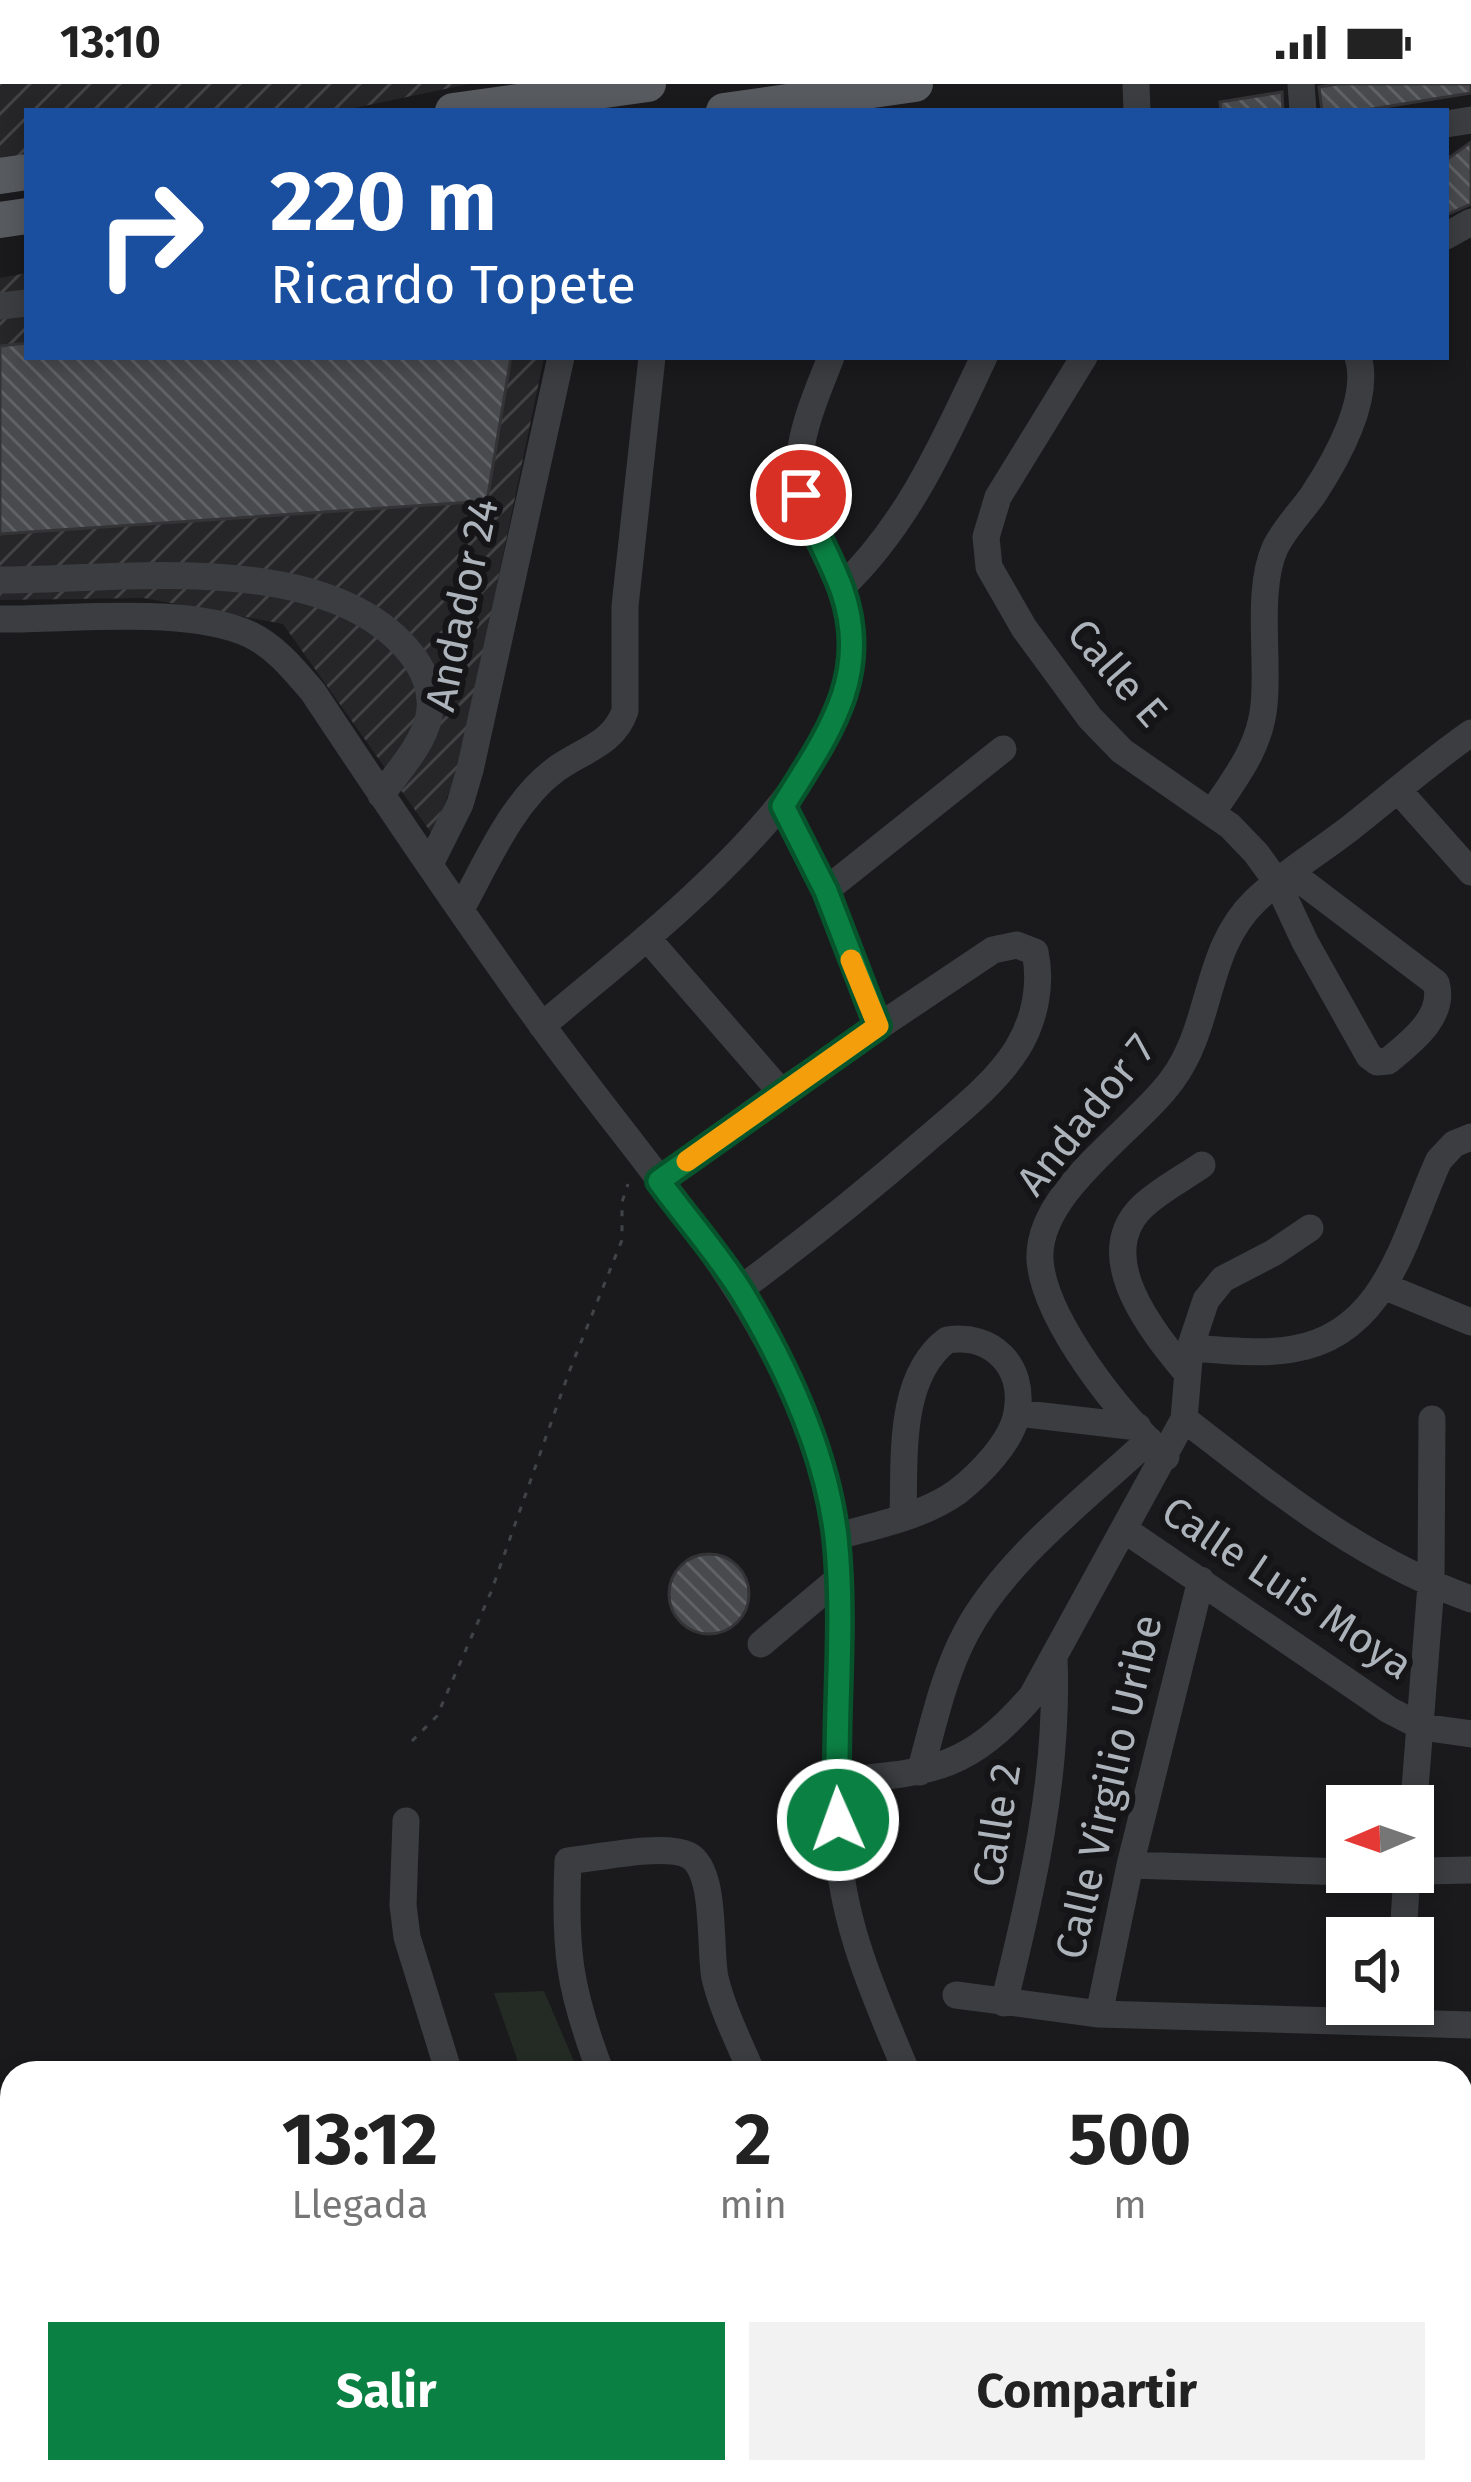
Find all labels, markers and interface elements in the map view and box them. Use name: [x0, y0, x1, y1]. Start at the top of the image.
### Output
text: 13:10: [60, 15, 161, 69]
text: 220 m: [270, 151, 497, 252]
icon: right: [72, 156, 228, 312]
text: Ricardo Topete: [270, 253, 636, 317]
pin: [750, 444, 852, 546]
icon: arrive: [768, 462, 834, 528]
street label: Andador 24: [415, 494, 509, 716]
street label: Calle E: [1057, 609, 1177, 737]
street label: Andador 7: [1006, 1025, 1166, 1205]
street label: Calle Luis Moya: [1152, 1486, 1422, 1690]
street label: Calle Virgilio Uribe: [1045, 1610, 1173, 1964]
position arrow: [775, 1757, 901, 1883]
street label: Calle 2: [963, 1759, 1031, 1891]
north arrow: [1326, 1785, 1434, 1893]
map controls: [1326, 1785, 1434, 2025]
button: sound: [1326, 1917, 1434, 2025]
text: 13:12: [282, 2097, 438, 2183]
text: 2: [735, 2097, 772, 2183]
text: 500: [1069, 2097, 1191, 2183]
text: Llegada: [291, 2182, 428, 2228]
text: min: [720, 2182, 787, 2228]
text: m: [1113, 2182, 1147, 2228]
button: Salir: [48, 2322, 725, 2460]
button: Compartir: [749, 2322, 1425, 2460]

